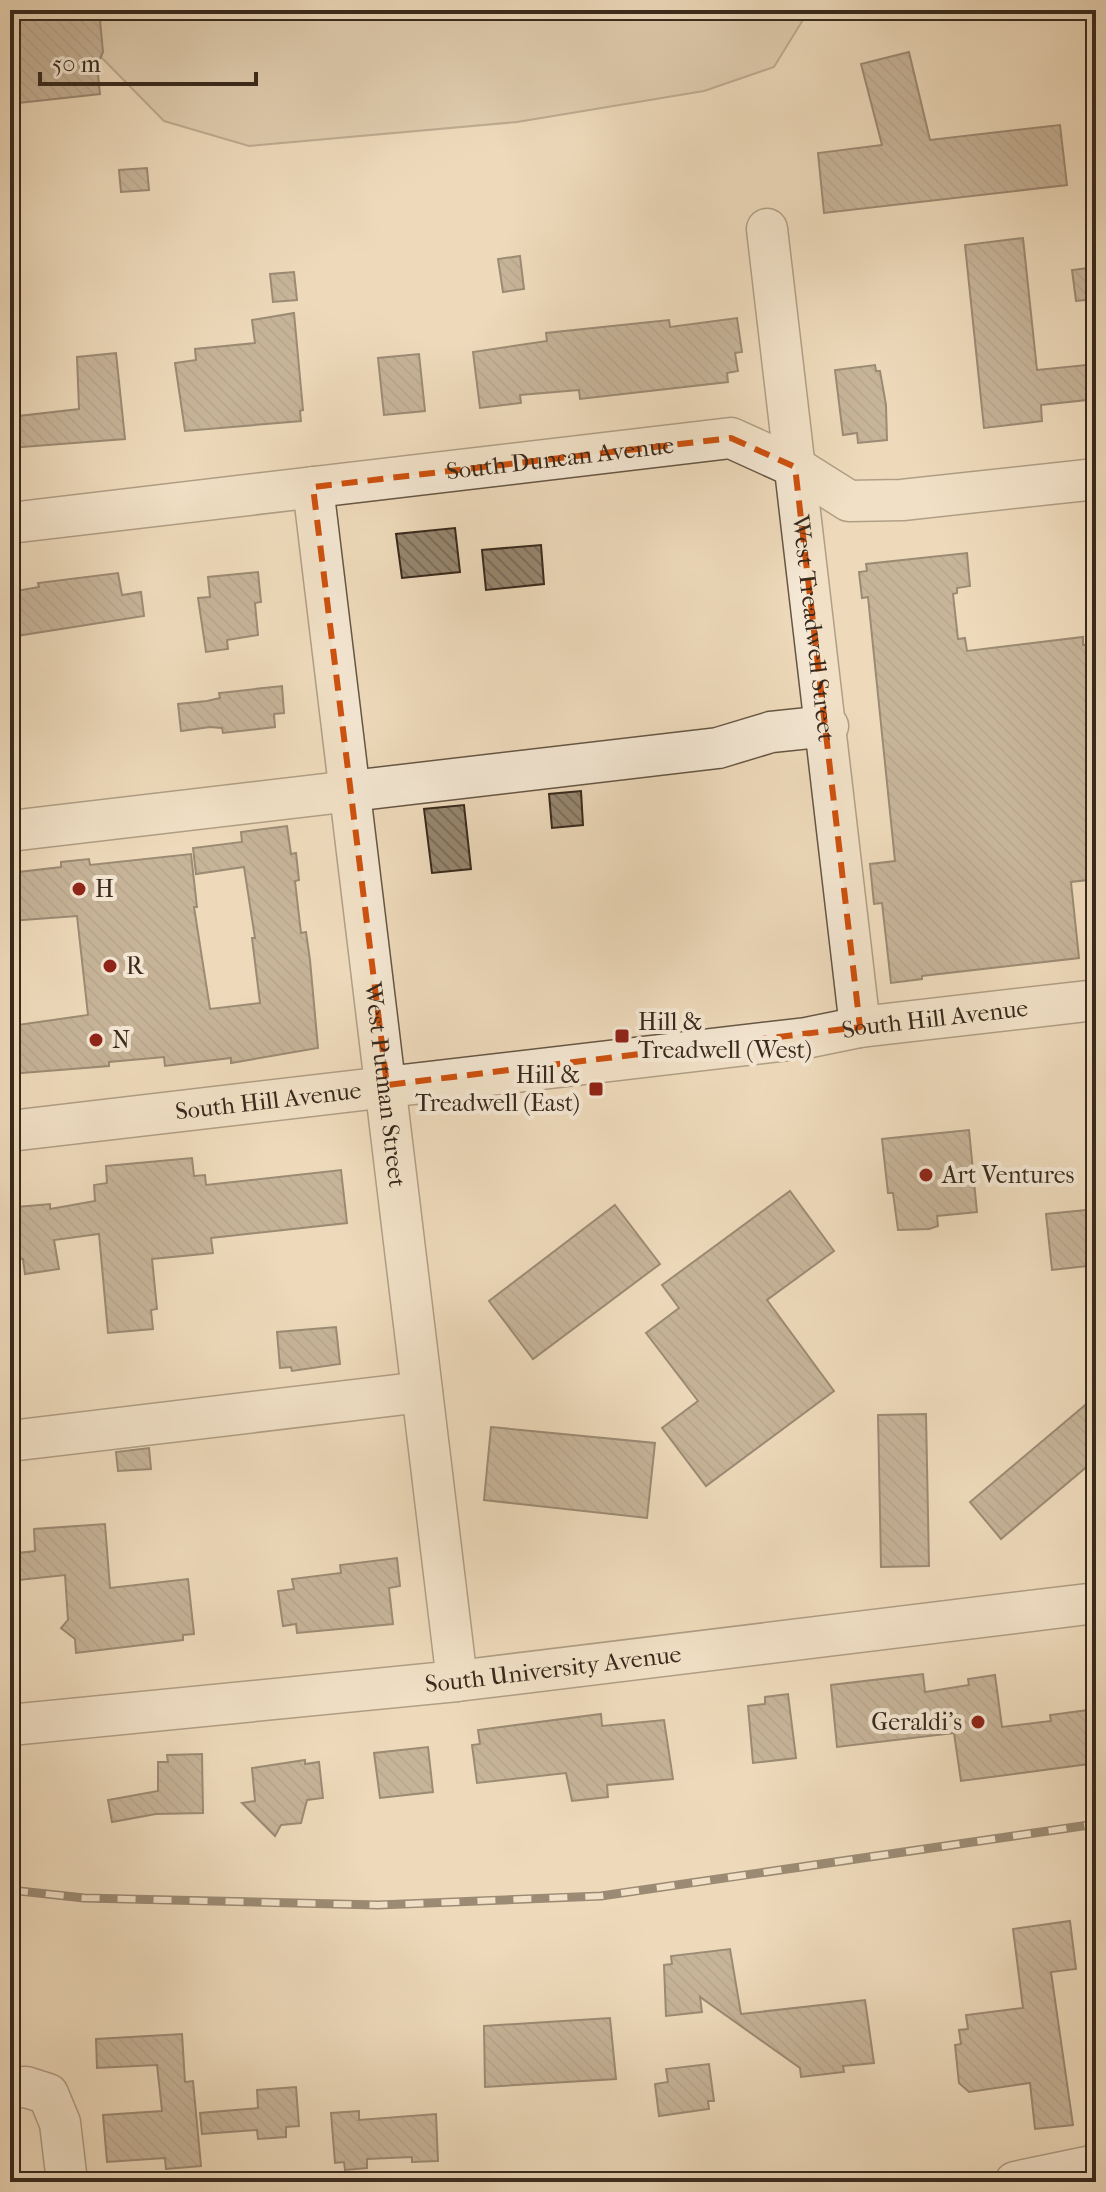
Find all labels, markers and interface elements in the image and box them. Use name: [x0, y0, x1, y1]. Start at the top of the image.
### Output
scale bar: [40, 36, 256, 86]
text: 50 m: [52, 50, 101, 78]
street label: South Duncan Avenue: [445, 431, 676, 485]
street label: West Treadwell Street: [786, 512, 841, 744]
place label: H: [95, 875, 114, 903]
marker: H: [70, 880, 88, 898]
place label: R: [126, 952, 145, 980]
marker: R: [101, 957, 119, 975]
street label: West Putman Street: [359, 979, 411, 1189]
street label: South Hill Avenue: [839, 994, 1030, 1044]
place label: Hill & Treadwell (West): [638, 1008, 812, 1064]
place label: N: [112, 1026, 130, 1054]
marker: Hill & Treadwell (West): [613, 1027, 631, 1045]
marker: N: [87, 1031, 105, 1049]
place label: Hill & Treadwell (East): [415, 1061, 580, 1117]
street label: South Hill Avenue: [174, 1076, 363, 1126]
marker: Hill & Treadwell (East): [587, 1080, 605, 1098]
place label: Art Ventures: [941, 1161, 1075, 1189]
marker: Art Ventures: [917, 1166, 935, 1184]
street label: South University Avenue: [424, 1640, 683, 1698]
place label: Geraldi's: [871, 1708, 962, 1736]
marker: Geraldi's: [969, 1713, 987, 1731]

